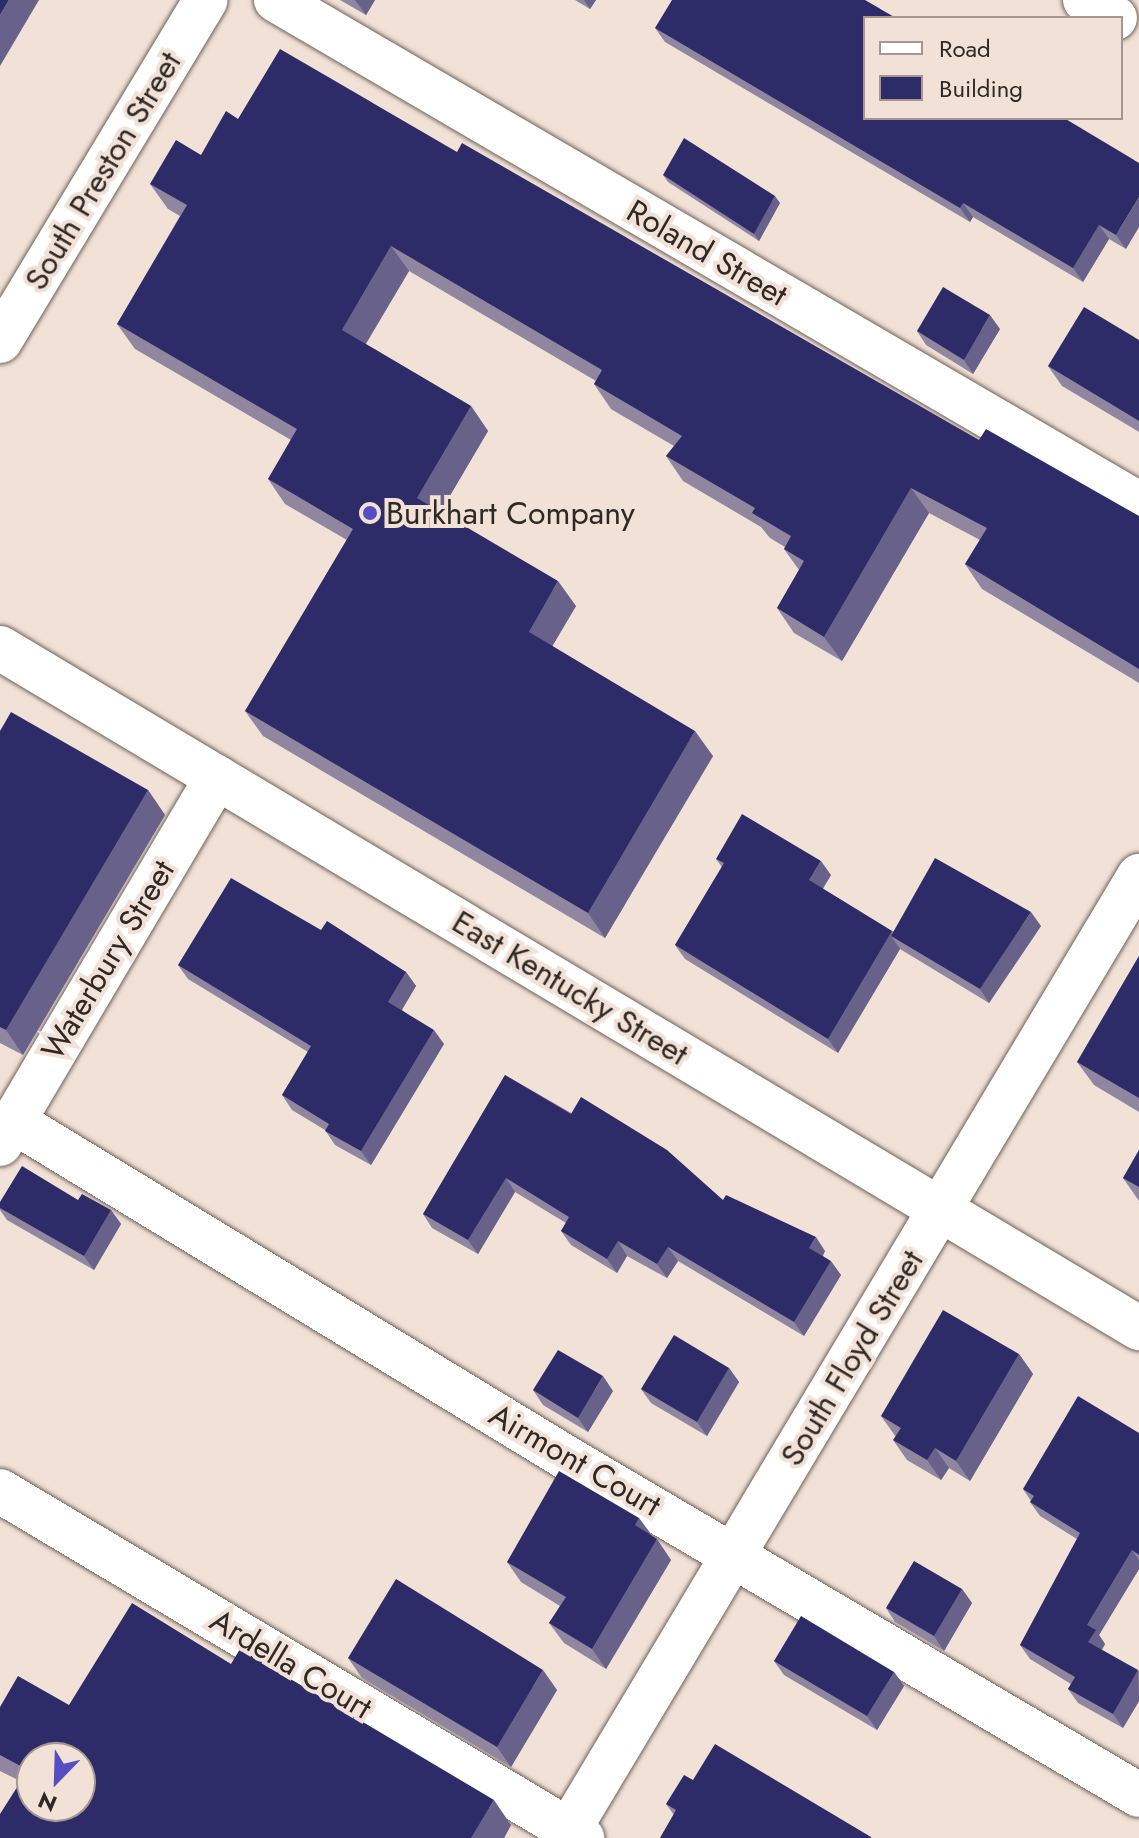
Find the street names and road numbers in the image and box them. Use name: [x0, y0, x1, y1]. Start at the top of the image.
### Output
street label: South Preston Street: [17, 45, 189, 297]
street label: Roland Street: [620, 192, 794, 314]
street label: Waterbury Street: [33, 853, 183, 1067]
street label: East Kentucky Street: [445, 903, 695, 1073]
street label: South Floyd Street: [773, 1243, 931, 1473]
street label: Airmont Court: [482, 1395, 668, 1525]
street label: Ardella Court: [203, 1601, 379, 1727]

